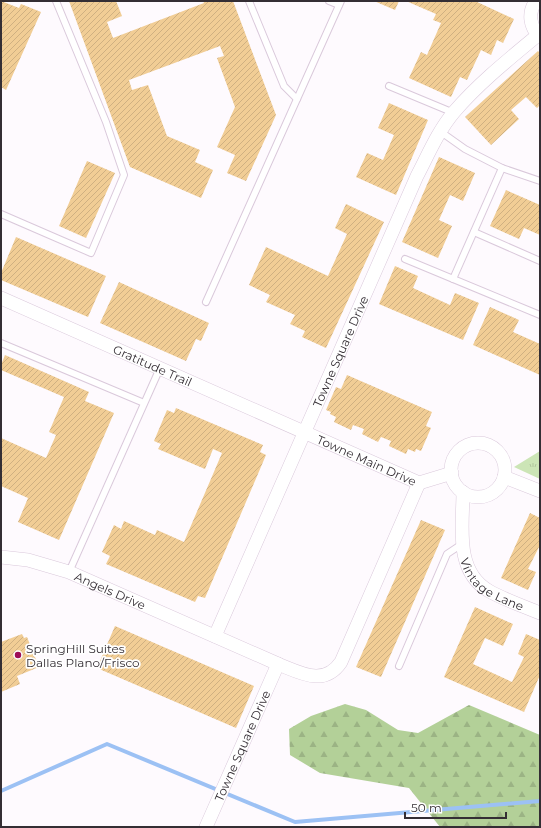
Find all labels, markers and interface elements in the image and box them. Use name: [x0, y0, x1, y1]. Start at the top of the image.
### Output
street label: Towne Square Drive: [309, 293, 371, 409]
street label: Gratitude Trail: [111, 341, 195, 389]
street label: Towne Main Drive: [315, 431, 419, 488]
street label: Vintage Lane: [458, 556, 526, 613]
street label: Angels Drive: [73, 568, 148, 612]
place label: SpringHill Suites Dallas Plano/Frisco: [26, 641, 140, 670]
marker: SpringHill Suites Dallas Plano/Frisco: [13, 650, 23, 660]
street label: Towne Square Drive: [211, 688, 273, 803]
scale bar: [405, 794, 506, 820]
text: 50 m: [411, 800, 442, 815]

